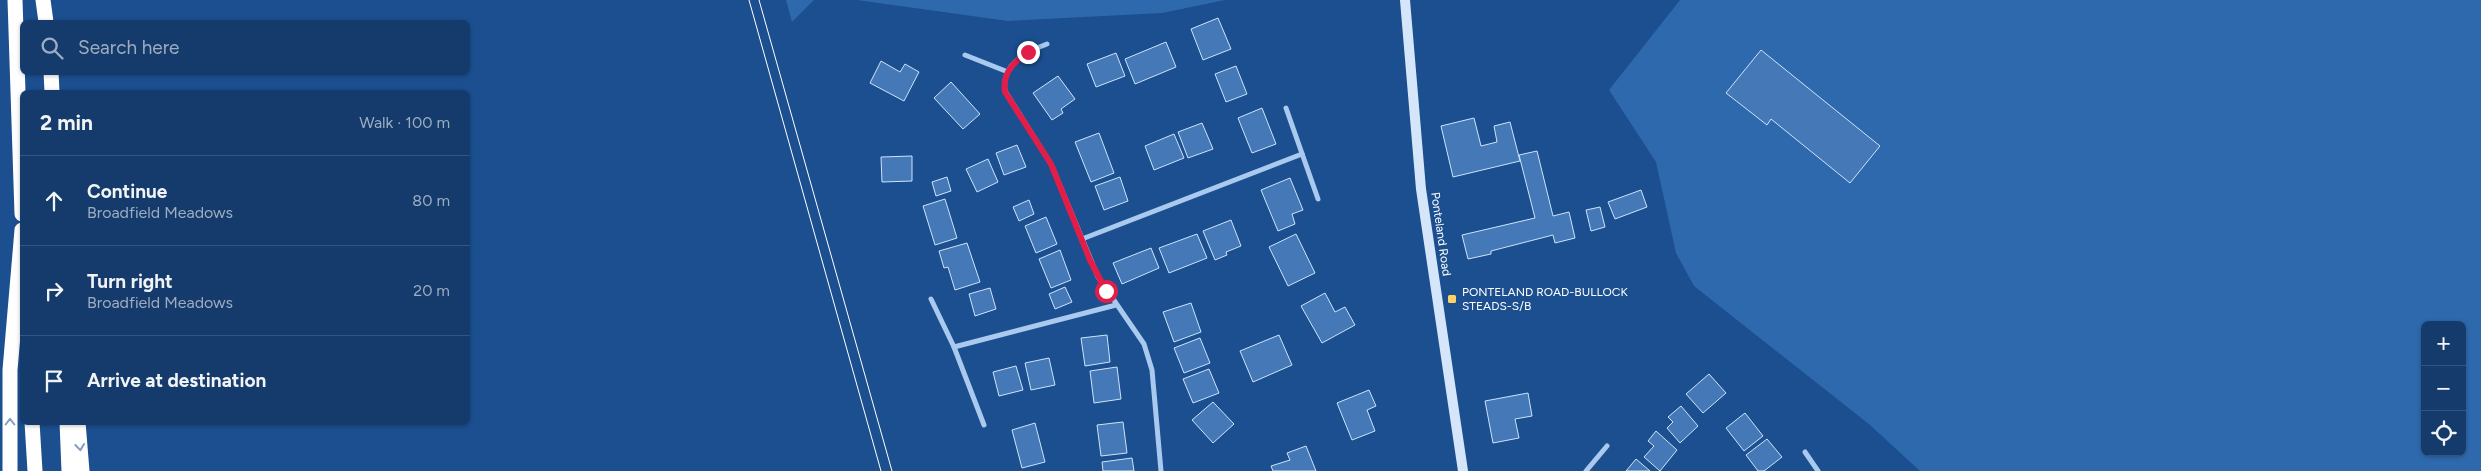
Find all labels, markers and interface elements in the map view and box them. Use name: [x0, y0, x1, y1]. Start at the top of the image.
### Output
search box: [20, 20, 470, 75]
icon: search: [38, 34, 66, 62]
text: Search here: [78, 36, 180, 59]
route end: [1017, 41, 1040, 64]
text: 2 min: [40, 110, 93, 135]
text: Walk · 100 m: [359, 113, 450, 132]
text: Continue: [87, 180, 167, 203]
icon: ahead: [40, 187, 68, 215]
text: 80 m: [412, 191, 450, 210]
street label: Ponteland Road: [1428, 191, 1454, 277]
text: Broadfield Meadows: [87, 203, 233, 222]
text: Turn right: [87, 270, 173, 293]
icon: right: [40, 277, 68, 305]
route start: [1095, 280, 1118, 303]
text: 20 m: [413, 281, 450, 300]
place label: PONTELAND ROAD-BULLOCK STEADS-S/B: [1462, 285, 1628, 313]
text: Broadfield Meadows: [87, 293, 233, 312]
marker: PONTELAND ROAD-BULLOCK STEADS-S/B: [1446, 293, 1458, 305]
map controls: [2421, 321, 2466, 456]
button: +: [2421, 321, 2466, 366]
button: −: [2421, 366, 2466, 411]
icon: arrive: [40, 367, 68, 395]
text: Arrive at destination: [87, 369, 266, 392]
button: locate: [2421, 411, 2466, 456]
one-way arrow: [5, 418, 15, 426]
one-way arrow: [74, 443, 85, 451]

